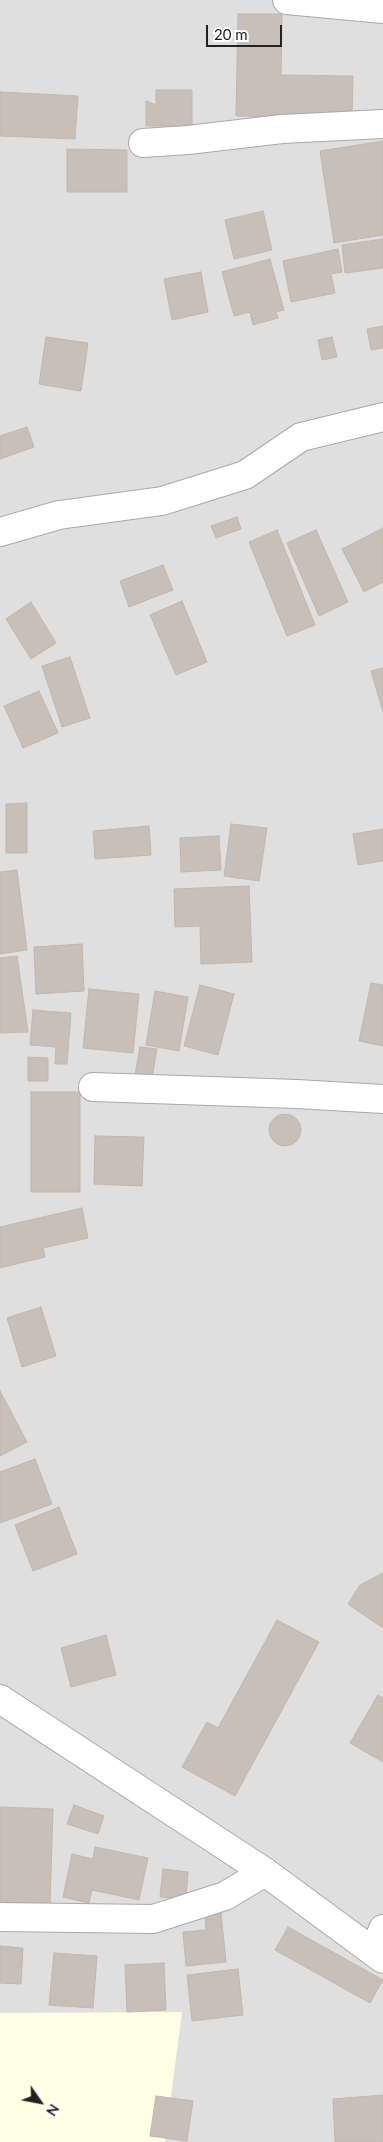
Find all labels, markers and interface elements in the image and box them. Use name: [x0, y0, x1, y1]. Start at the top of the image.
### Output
scale bar: [208, 15, 284, 47]
text: 20 m: [214, 25, 248, 43]
north arrow: [15, 2077, 65, 2127]
text: N: [43, 2101, 63, 2120]

